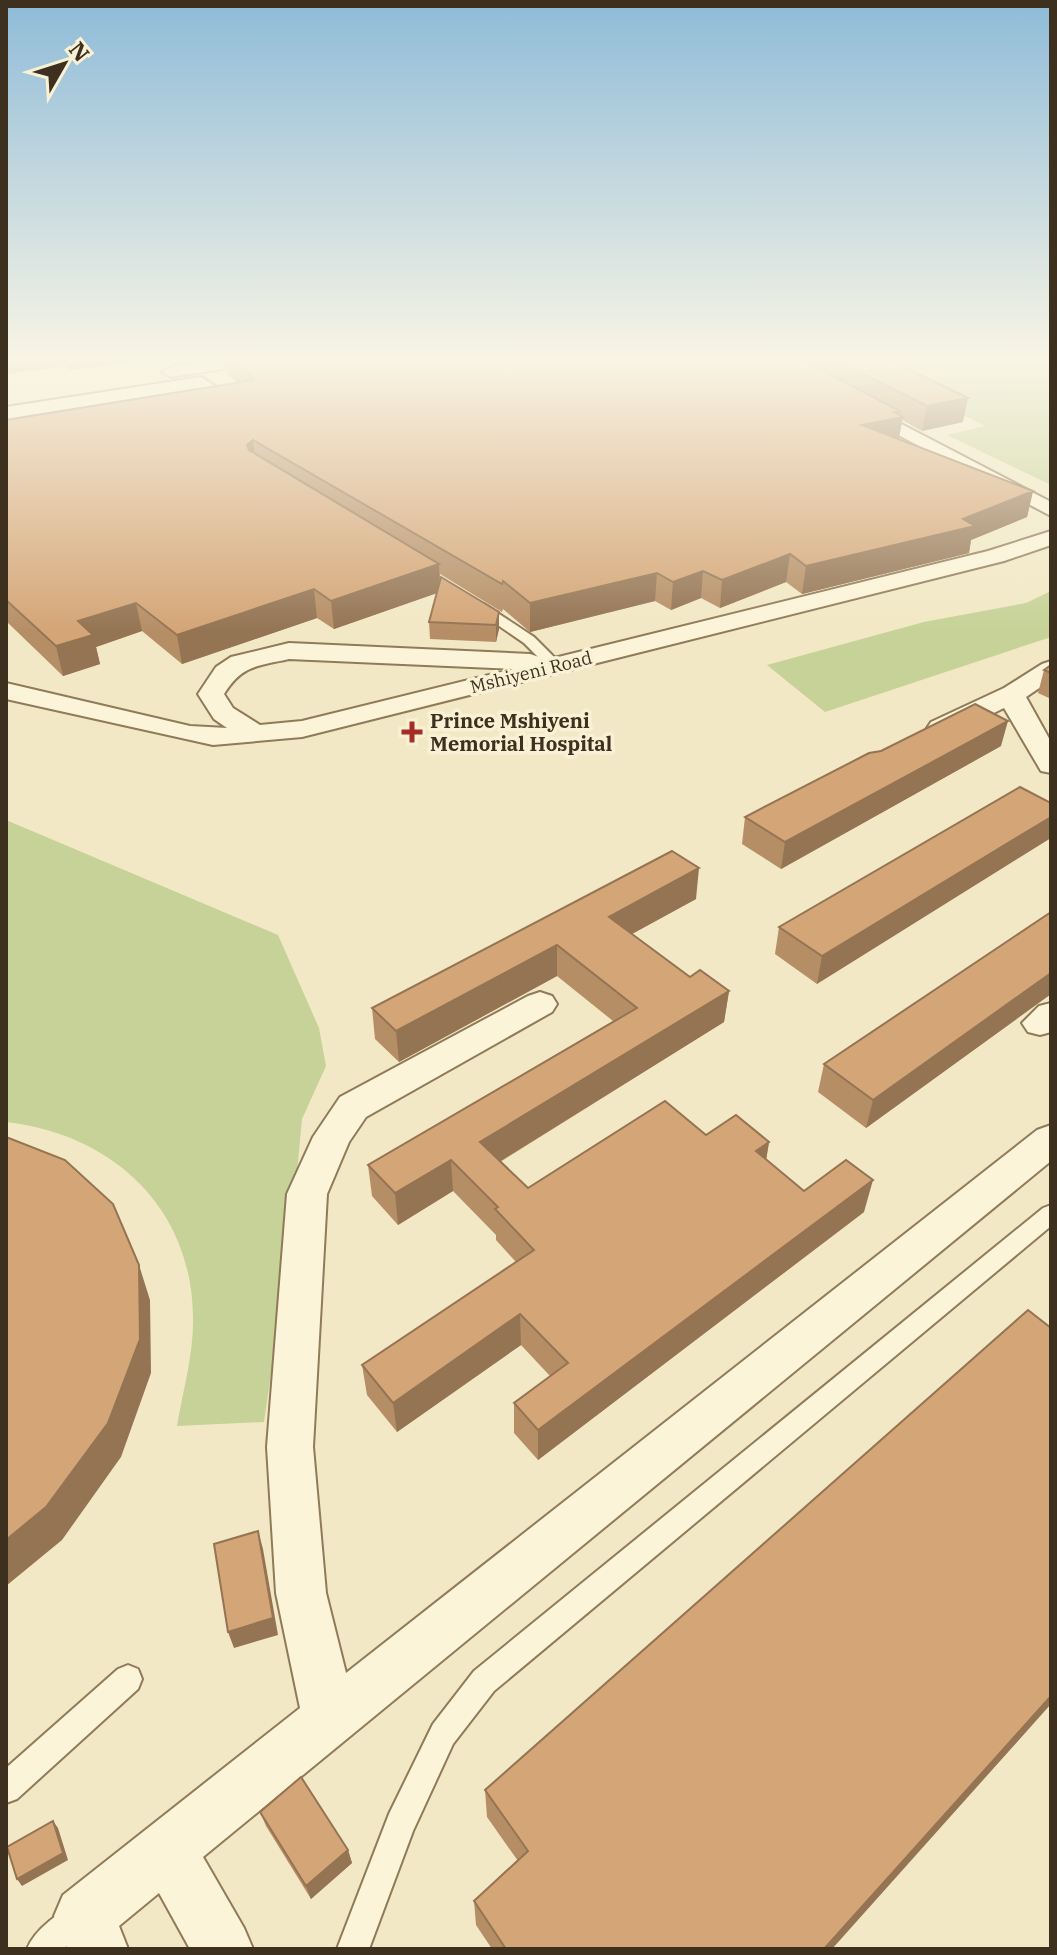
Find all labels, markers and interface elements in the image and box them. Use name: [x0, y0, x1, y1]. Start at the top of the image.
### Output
north arrow: [24, 24, 104, 104]
text: N: [63, 35, 97, 67]
street label: Mshiyeni Road: [468, 646, 594, 698]
place label: Prince Mshiyeni Memorial Hospital: [430, 707, 612, 757]
marker: Prince Mshiyeni Memorial Hospital: [401, 721, 423, 743]

